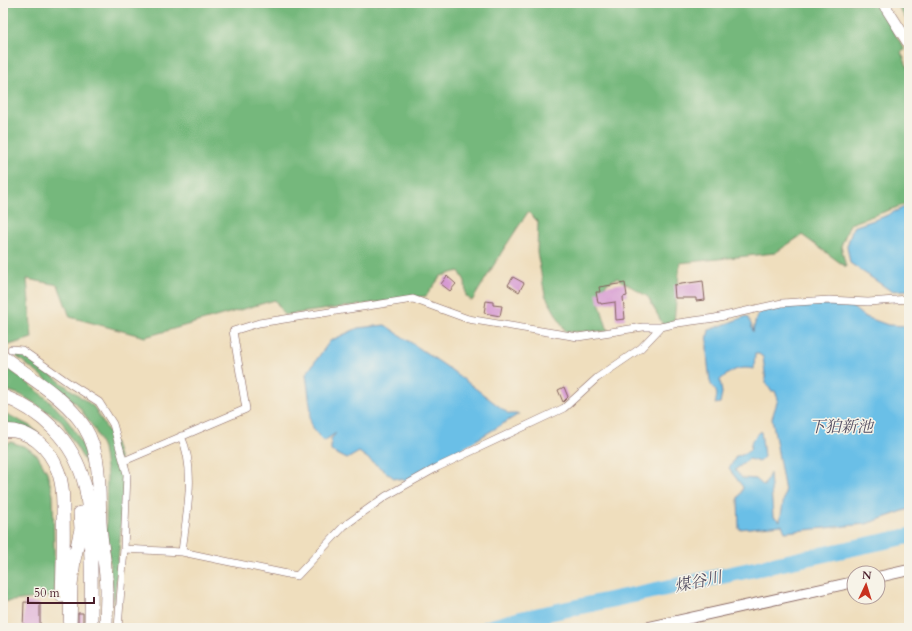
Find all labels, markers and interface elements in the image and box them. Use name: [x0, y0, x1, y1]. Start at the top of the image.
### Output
water label: 下狛新池: [809, 416, 875, 438]
north arrow: [846, 565, 886, 605]
water label: 煤谷川: [672, 566, 726, 598]
text: N: [861, 568, 872, 583]
scale bar: [28, 579, 94, 605]
text: 50 m: [34, 585, 61, 601]

